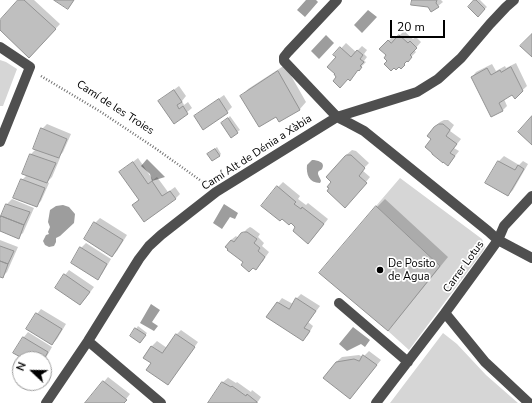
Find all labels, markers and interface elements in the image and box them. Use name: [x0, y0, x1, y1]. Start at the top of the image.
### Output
scale bar: [392, 12, 447, 38]
text: 20 m: [397, 19, 425, 35]
street label: Camí de les Troies: [74, 78, 156, 138]
street label: Camí Alt de Dénia a Xàbia: [199, 112, 315, 194]
street label: Carrer Lotus: [441, 239, 487, 295]
place label: De Posito de Agua: [388, 257, 435, 283]
marker: De Posito de Agua: [375, 265, 385, 275]
north arrow: [12, 351, 52, 391]
text: N: [13, 360, 30, 373]

